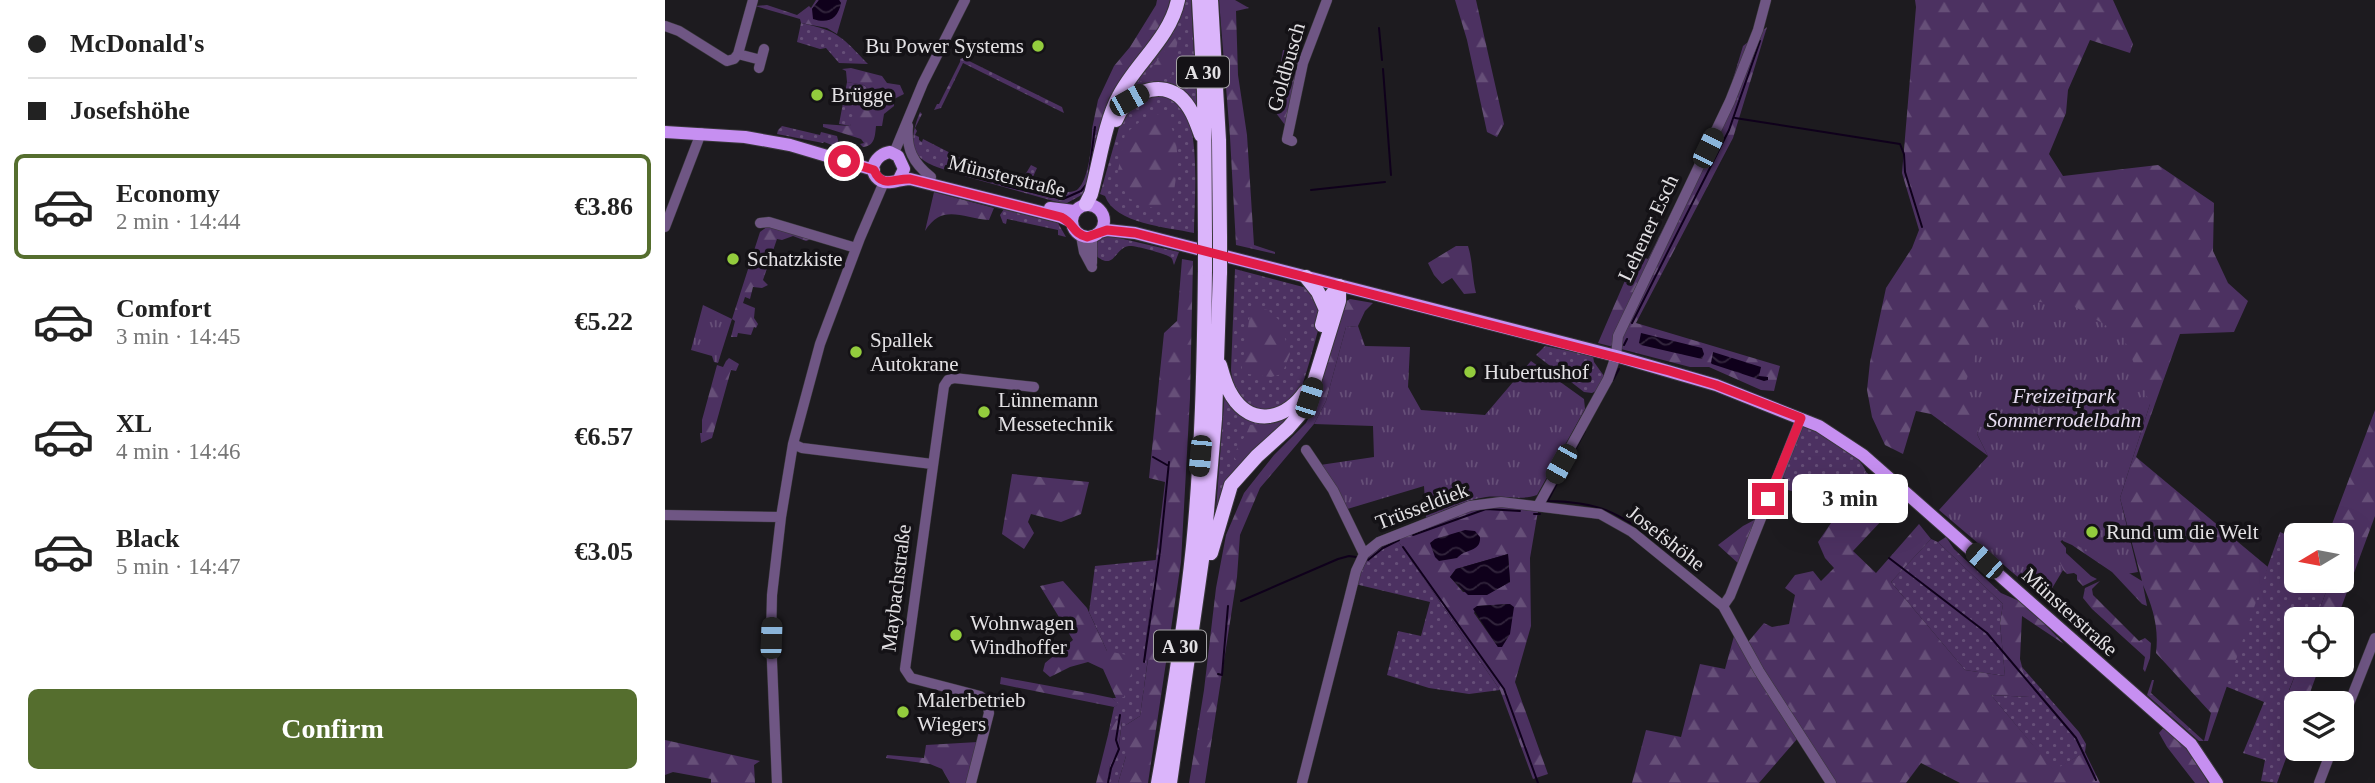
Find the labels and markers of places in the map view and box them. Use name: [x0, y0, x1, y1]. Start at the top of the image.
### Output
place label: Bu Power Systems: [865, 34, 1024, 58]
marker: Bu Power Systems: [1030, 38, 1046, 54]
place label: Brügge: [831, 83, 893, 107]
marker: Brügge: [809, 87, 825, 103]
place label: Schatzkiste: [747, 247, 843, 271]
marker: Schatzkiste: [725, 251, 741, 267]
place label: Spallek Autokrane: [870, 328, 959, 376]
marker: Spallek Autokrane: [848, 344, 864, 360]
place label: Hubertushof: [1484, 360, 1589, 384]
marker: Hubertushof: [1462, 364, 1478, 380]
place label: Lünnemann Messetechnik: [998, 388, 1114, 436]
marker: Lünnemann Messetechnik: [976, 404, 992, 420]
place label: Rund um die Welt: [2106, 520, 2259, 544]
marker: Rund um die Welt: [2084, 524, 2100, 540]
place label: Wohnwagen Windhoffer: [970, 611, 1075, 659]
marker: Wohnwagen Windhoffer: [948, 627, 964, 643]
place label: Malerbetrieb Wiegers: [917, 688, 1025, 736]
marker: Malerbetrieb Wiegers: [895, 704, 911, 720]

